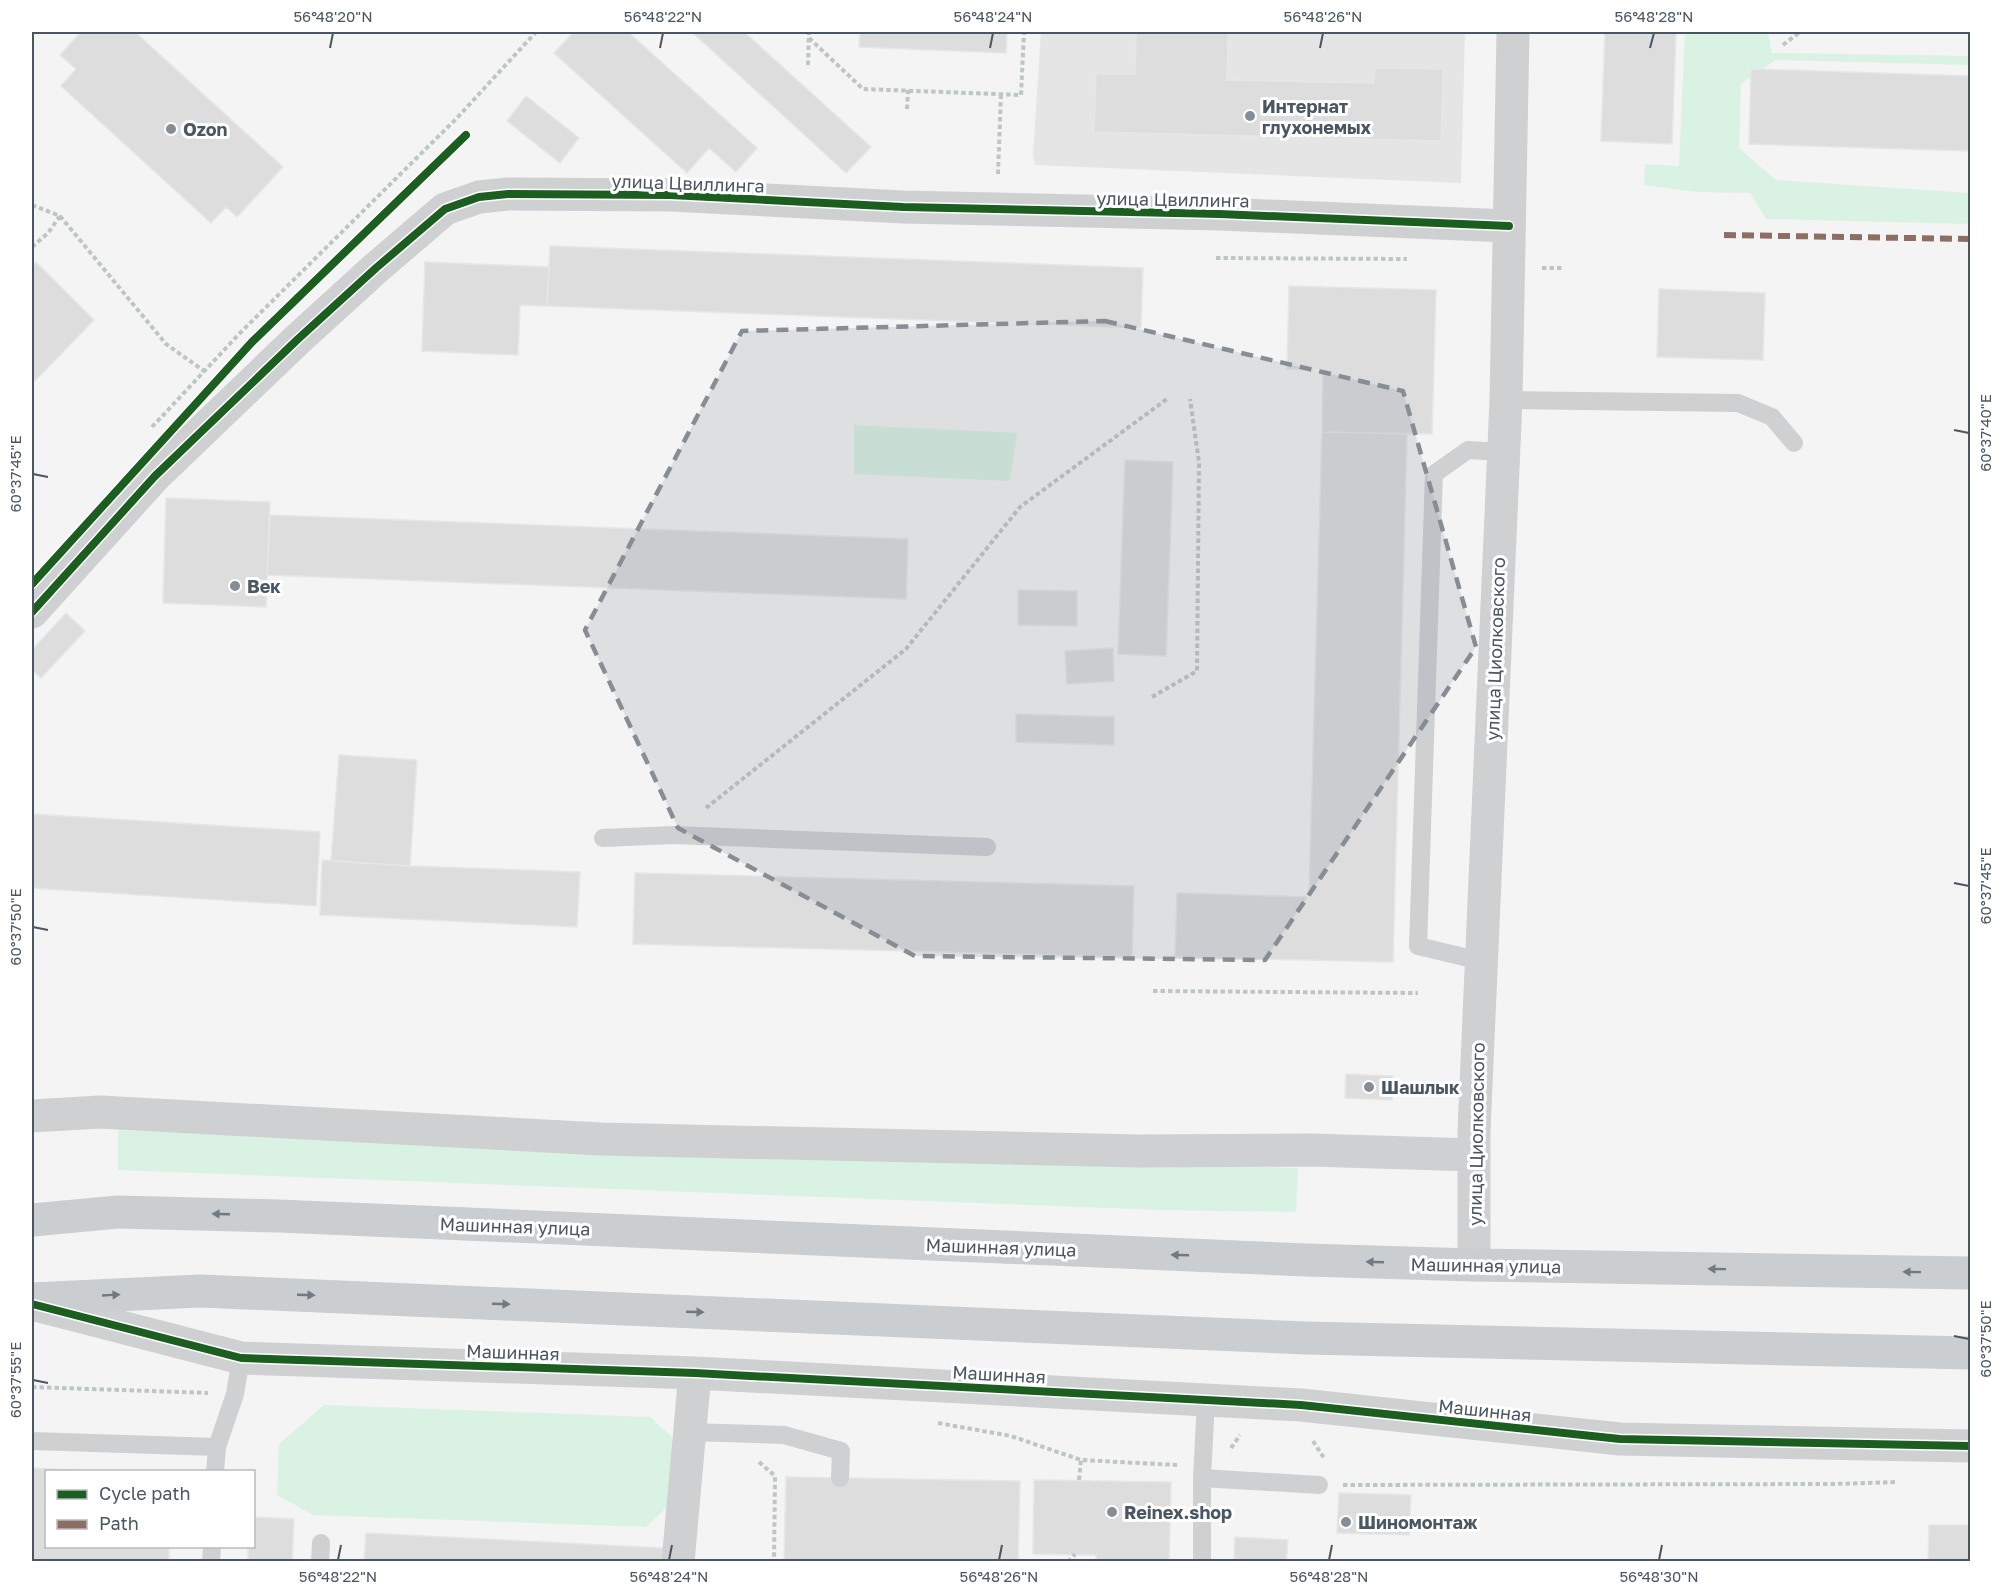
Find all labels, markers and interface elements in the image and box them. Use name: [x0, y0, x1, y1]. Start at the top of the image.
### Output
text: 56°48'20"N: [293, 7, 373, 25]
text: 56°48'22"N: [624, 7, 702, 25]
text: 56°48'24"N: [954, 7, 1032, 25]
text: 56°48'26"N: [1284, 7, 1362, 25]
text: 56°48'28"N: [1615, 7, 1693, 25]
place label: Интернат глухонемых: [1262, 95, 1372, 138]
marker: Интернат глухонемых: [1243, 109, 1257, 123]
place label: Ozon: [183, 118, 228, 140]
marker: Ozon: [164, 122, 178, 136]
street label: улица Цвиллинга: [611, 169, 765, 197]
street label: улица Цвиллинга: [1096, 187, 1250, 211]
text: 60°37'40"E: [1976, 394, 1994, 472]
text: 60°37'45"E: [6, 435, 24, 513]
street label: улица Циолковского: [1481, 557, 1509, 741]
place label: Век: [247, 575, 281, 597]
marker: Век: [228, 579, 242, 593]
text: 60°37'45"E: [1976, 847, 1994, 925]
text: 60°37'50"E: [6, 888, 24, 966]
street label: улица Циолковского: [1463, 1042, 1489, 1226]
place label: Шашлык: [1381, 1076, 1460, 1098]
marker: Шашлык: [1362, 1080, 1376, 1094]
one-way arrow: [211, 1210, 230, 1219]
street label: Машинная улица: [439, 1212, 591, 1240]
street label: Машинная улица: [925, 1233, 1077, 1261]
one-way arrow: [1171, 1250, 1190, 1259]
street label: Машинная улица: [1410, 1253, 1562, 1277]
one-way arrow: [1366, 1258, 1385, 1267]
one-way arrow: [1708, 1264, 1727, 1274]
one-way arrow: [1903, 1267, 1922, 1277]
one-way arrow: [101, 1291, 120, 1300]
one-way arrow: [296, 1291, 315, 1300]
one-way arrow: [491, 1299, 510, 1308]
text: 60°37'50"E: [1976, 1300, 1994, 1378]
one-way arrow: [686, 1307, 705, 1317]
street label: Машинная: [466, 1339, 560, 1365]
text: 60°37'55"E: [6, 1342, 24, 1418]
street label: Машинная: [952, 1361, 1046, 1387]
street label: Машинная: [1437, 1394, 1533, 1426]
legend: [45, 1470, 255, 1548]
text: Cycle path: [99, 1482, 191, 1504]
place label: Reinex.shop: [1124, 1501, 1232, 1523]
marker: Reinex.shop: [1105, 1505, 1119, 1519]
place label: Шиномонтаж: [1358, 1511, 1478, 1533]
text: Path: [99, 1512, 139, 1534]
marker: Шиномонтаж: [1339, 1515, 1353, 1529]
text: 56°48'22"N: [299, 1567, 377, 1585]
text: 56°48'24"N: [630, 1567, 708, 1585]
text: 56°48'26"N: [960, 1567, 1038, 1585]
text: 56°48'28"N: [1290, 1567, 1368, 1585]
text: 56°48'30"N: [1619, 1567, 1699, 1585]

